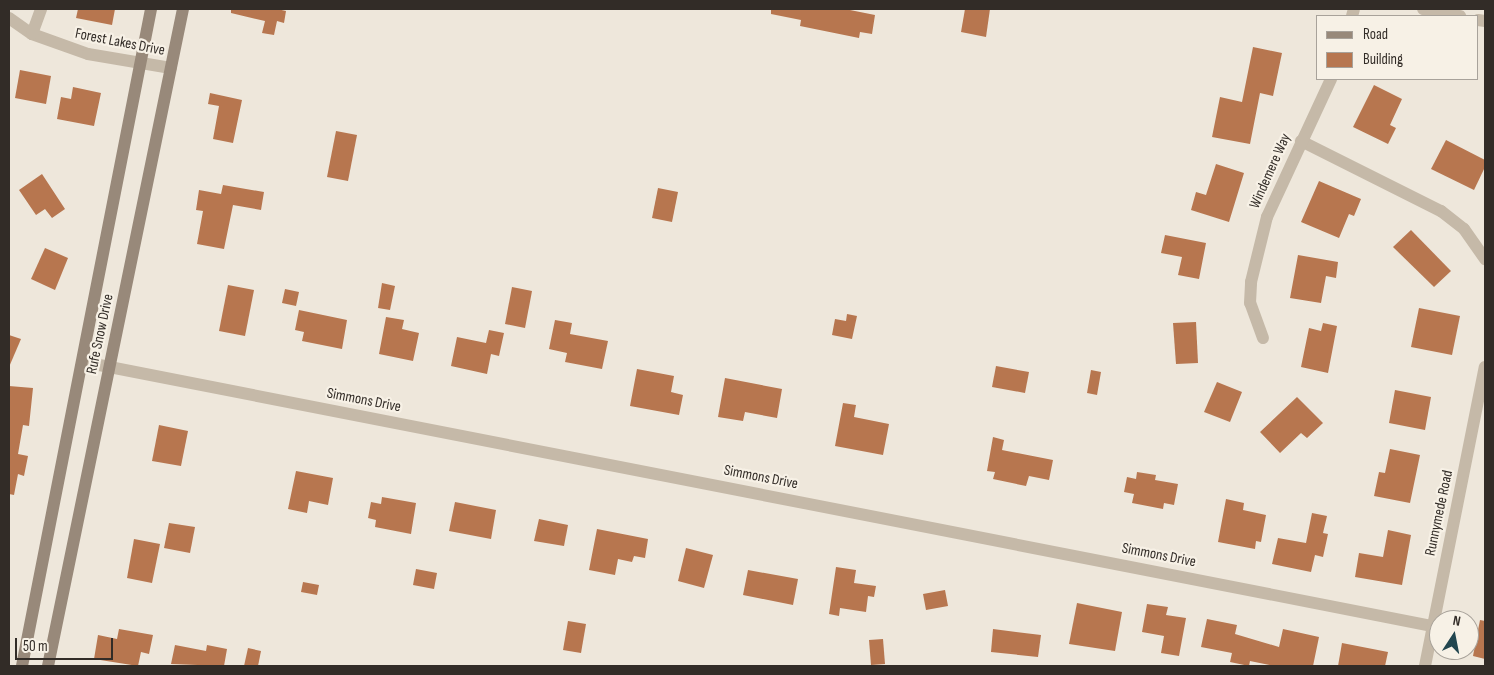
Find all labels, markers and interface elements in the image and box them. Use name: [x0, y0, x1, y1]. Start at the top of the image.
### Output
legend: [1316, 15, 1479, 80]
street label: Forest Lakes Drive: [74, 24, 166, 60]
text: Road: [1363, 25, 1388, 44]
text: Building: [1363, 50, 1403, 69]
street label: Windemere Way: [1245, 131, 1295, 211]
street label: Rufe Snow Drive: [83, 292, 117, 376]
street label: Simmons Drive: [325, 384, 403, 416]
street label: Simmons Drive: [722, 461, 800, 493]
street label: Runnymede Road: [1421, 469, 1457, 557]
street label: Simmons Drive: [1120, 539, 1198, 571]
north arrow: [1429, 610, 1479, 660]
text: N: [1451, 612, 1462, 630]
scale bar: [18, 628, 115, 660]
text: 50 m: [23, 637, 48, 656]

